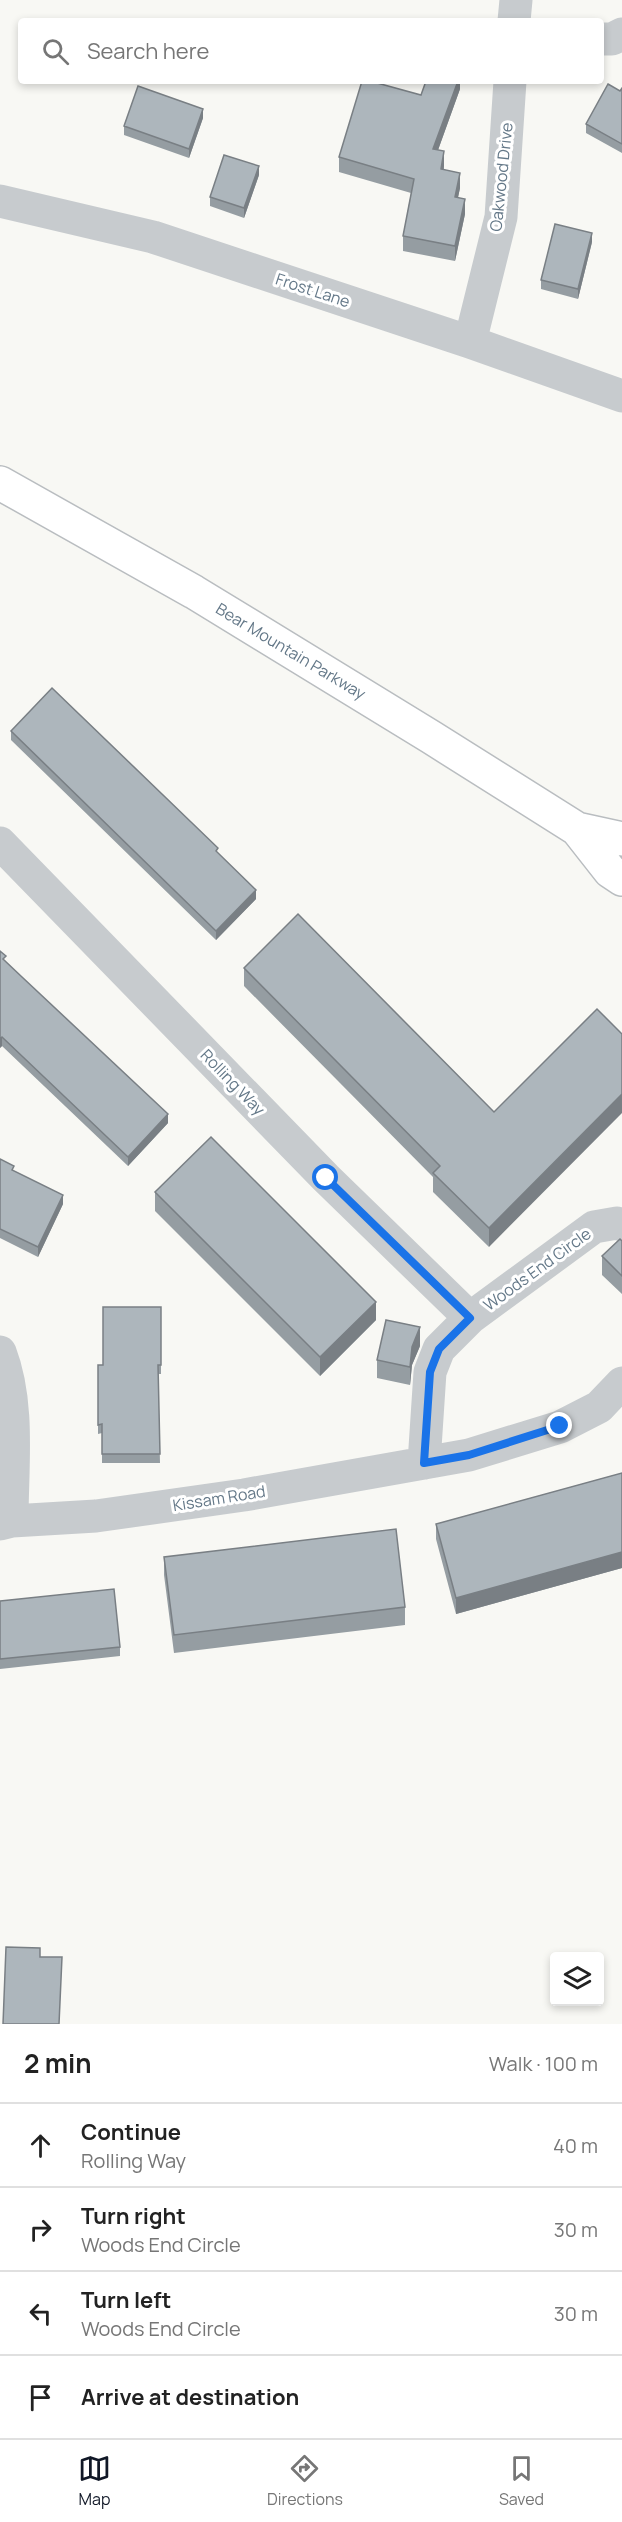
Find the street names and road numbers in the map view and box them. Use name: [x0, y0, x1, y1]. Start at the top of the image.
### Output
street label: Oakwood Drive: [484, 121, 518, 233]
street label: Frost Lane: [273, 268, 353, 312]
street label: Bear Mountain Parkway: [212, 598, 370, 705]
street label: Rolling Way: [196, 1044, 270, 1120]
street label: Woods End Circle: [479, 1223, 595, 1315]
street label: Kissam Road: [171, 1480, 267, 1516]

